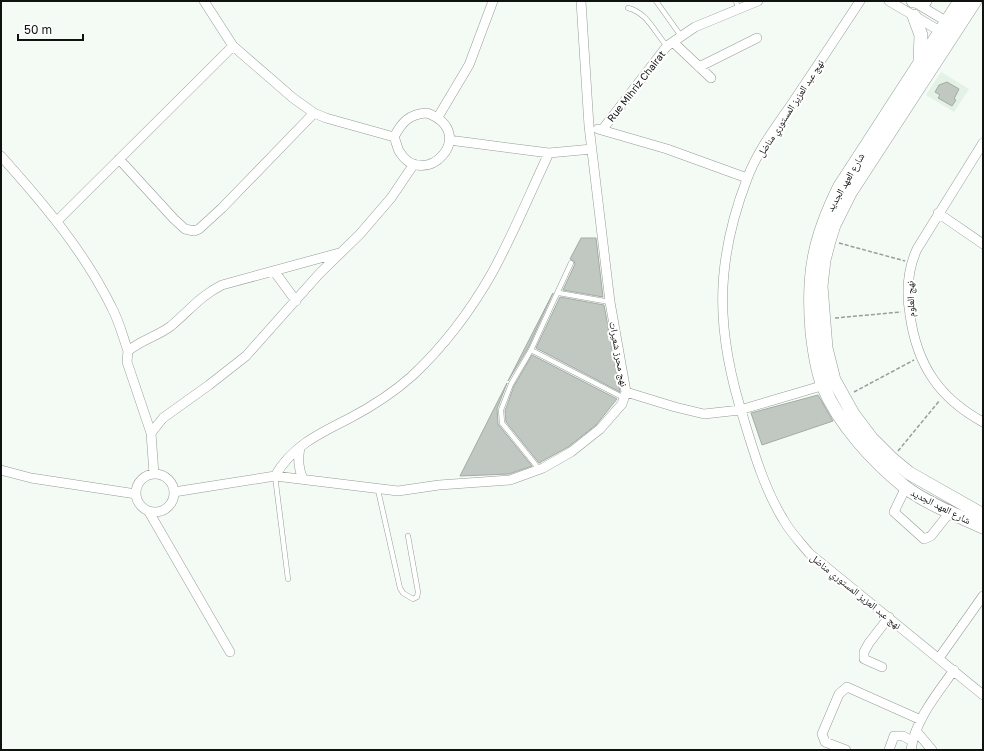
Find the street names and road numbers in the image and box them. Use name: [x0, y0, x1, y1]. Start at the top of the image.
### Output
street label: Rue Mihriz Chairat: [604, 48, 668, 124]
street label: نهج عبد العزيز المستوري مناضل: [754, 57, 828, 160]
street label: شارع العهد الجديد: [823, 150, 868, 214]
street label: نهج العلوم: [903, 280, 919, 317]
street label: نهج محرز شعيرات: [606, 321, 631, 388]
street label: شارع العهد الجديد: [909, 486, 973, 527]
street label: نهج عبد العزيز المستوري مناضل: [807, 551, 904, 633]

